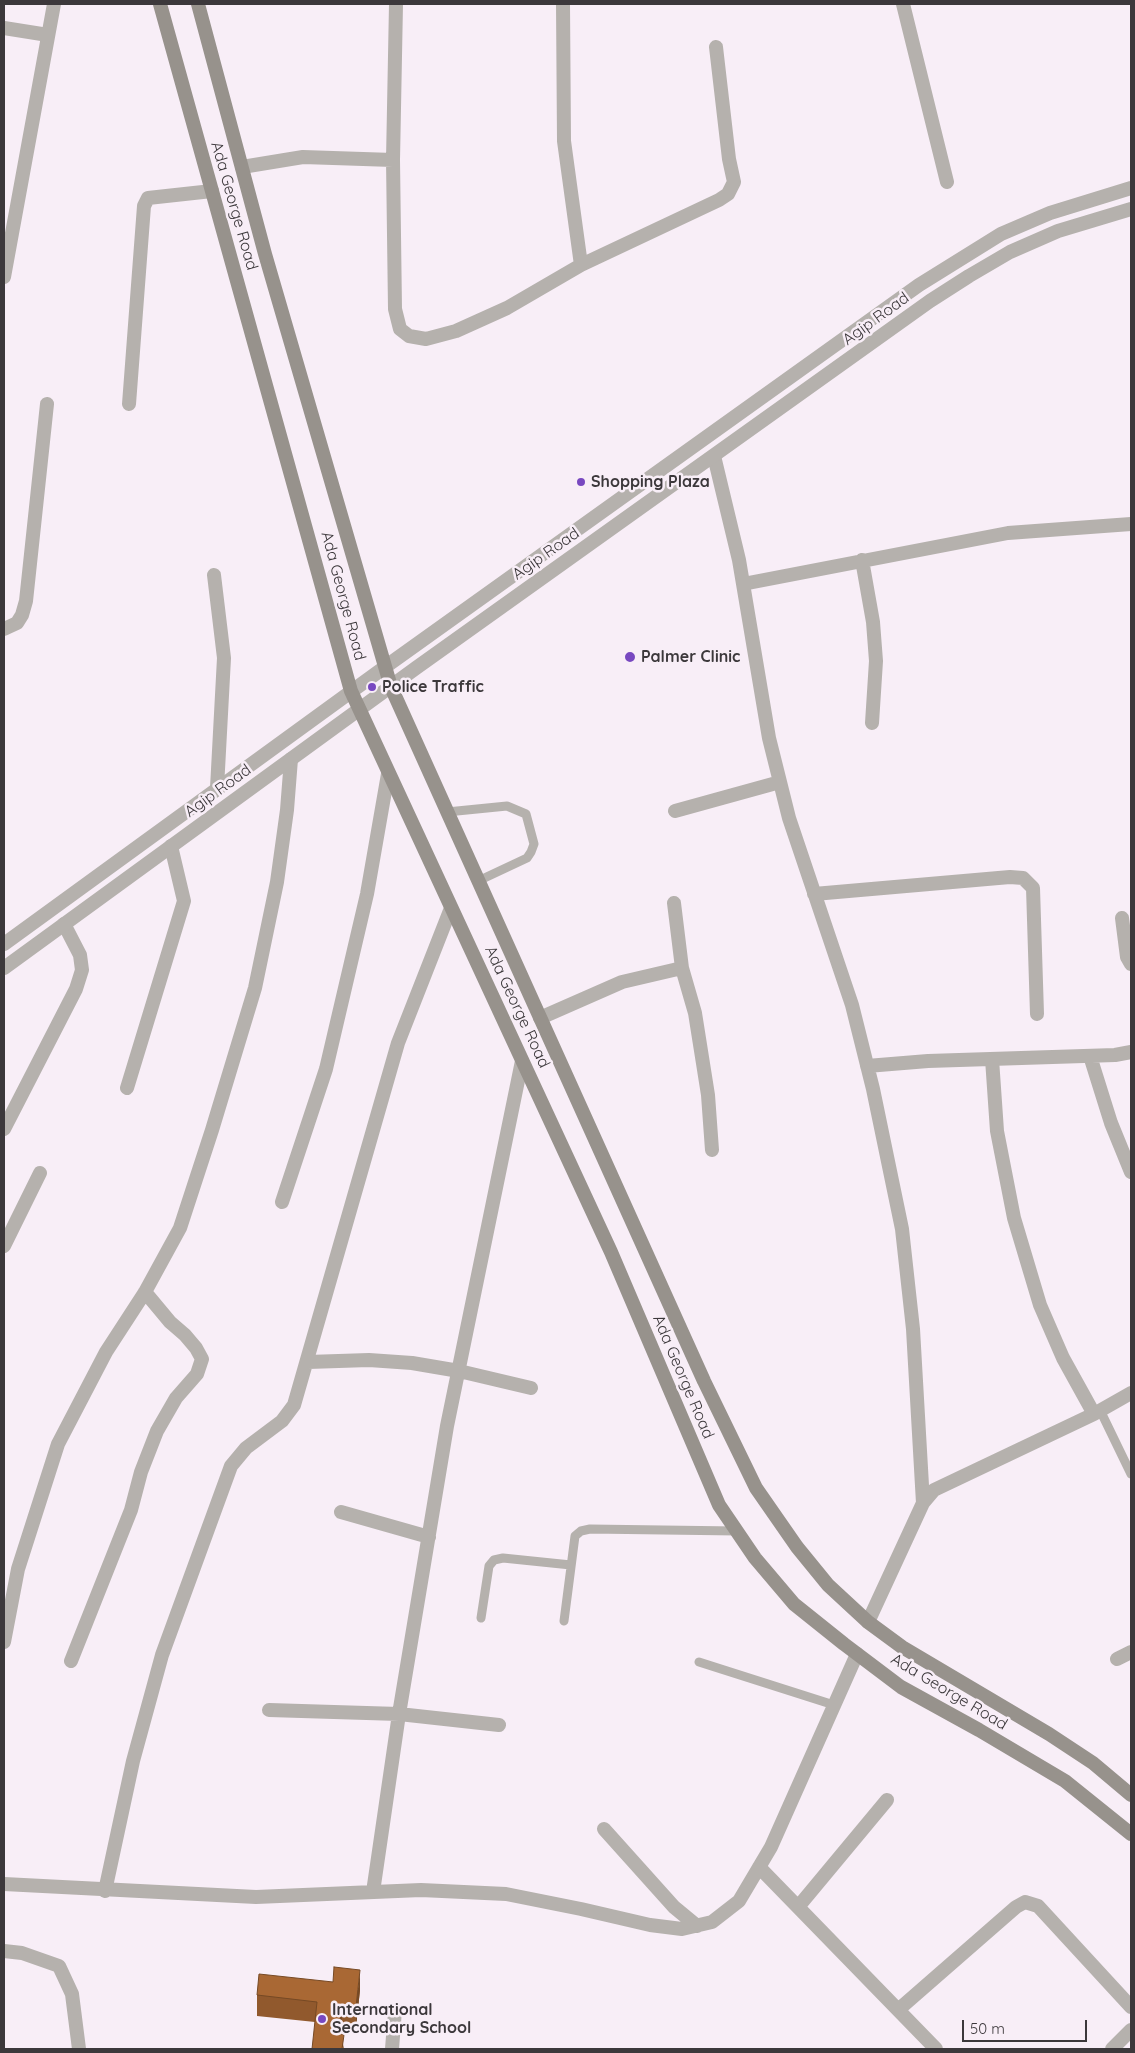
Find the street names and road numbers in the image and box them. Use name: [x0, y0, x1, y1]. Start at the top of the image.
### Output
street label: Ada George Road: [206, 140, 262, 272]
street label: Agip Road: [839, 288, 913, 350]
street label: Agip Road: [509, 524, 583, 584]
street label: Ada George Road: [317, 529, 369, 663]
street label: Agip Road: [181, 760, 255, 822]
street label: Ada George Road: [480, 943, 554, 1071]
street label: Ada George Road: [648, 1312, 718, 1442]
street label: Ada George Road: [887, 1650, 1011, 1734]

